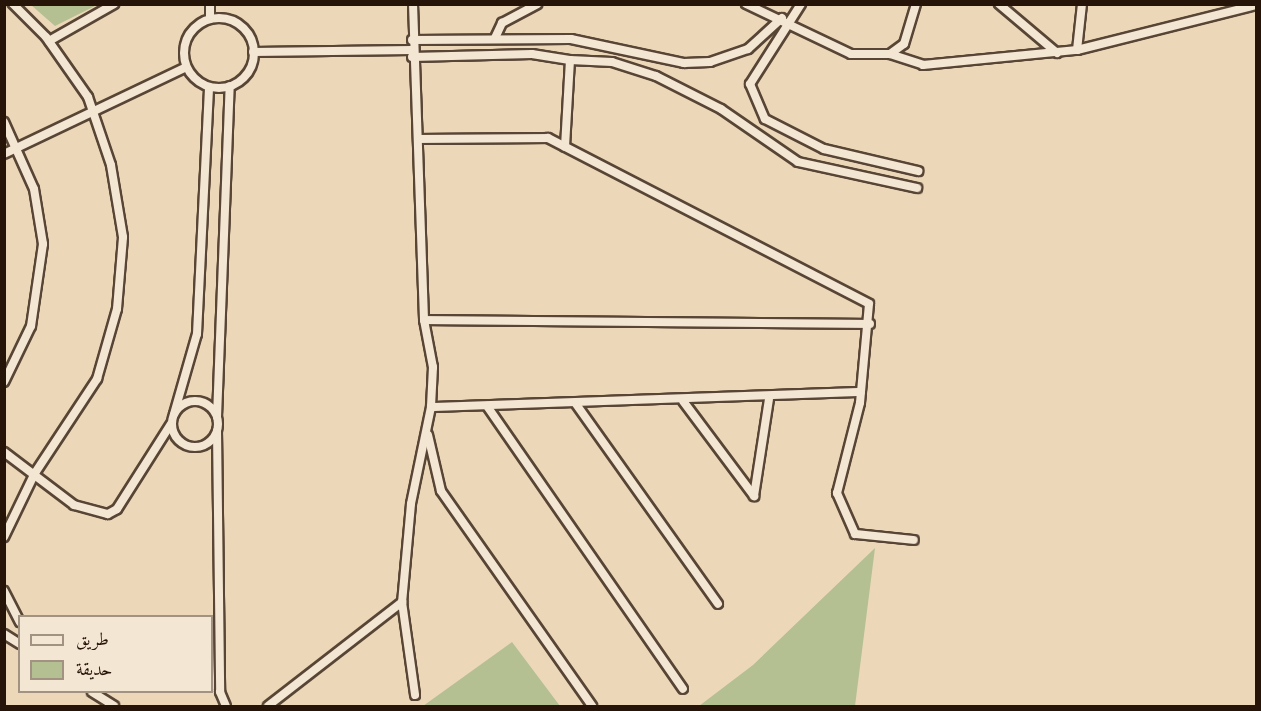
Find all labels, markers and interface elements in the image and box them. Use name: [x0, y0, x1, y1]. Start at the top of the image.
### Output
legend: [18, 615, 213, 693]
text: طريق: [76, 627, 109, 650]
text: حديقة: [76, 657, 112, 680]

